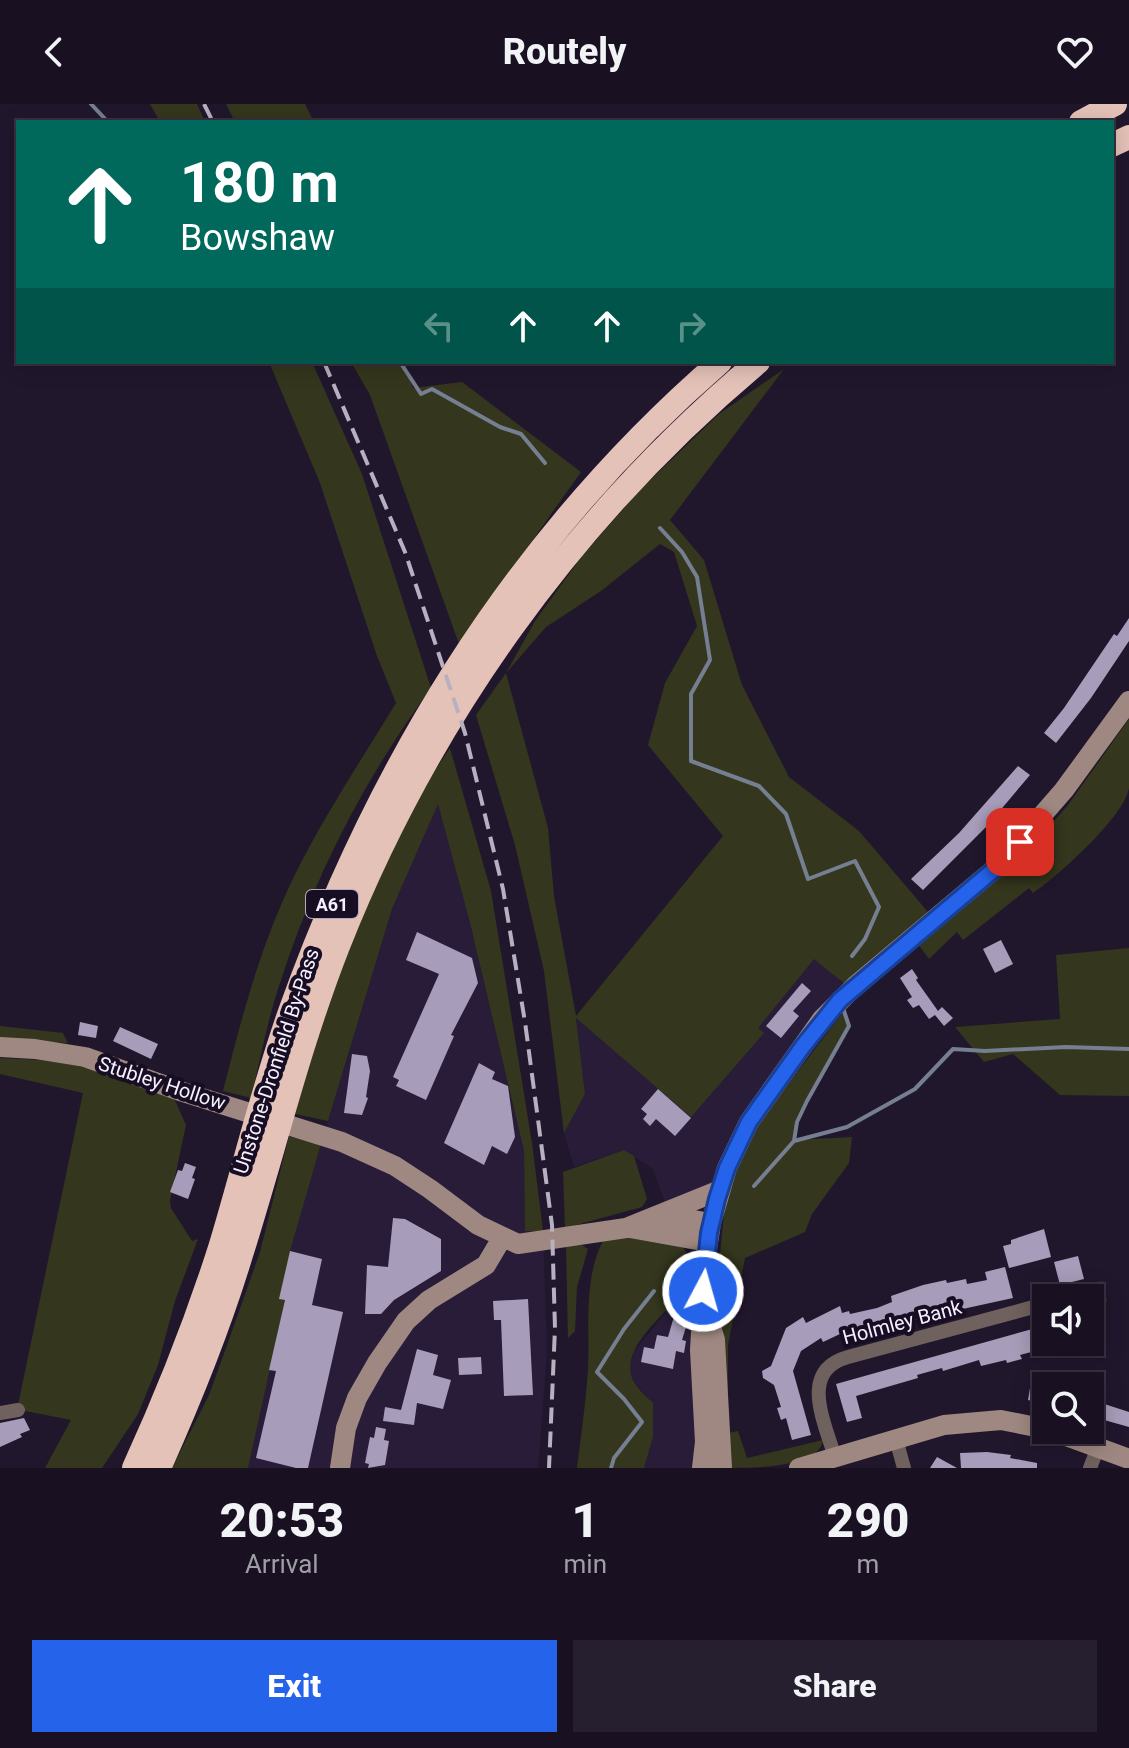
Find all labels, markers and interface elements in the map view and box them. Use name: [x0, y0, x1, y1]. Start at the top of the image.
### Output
icon: back: [32, 30, 76, 74]
icon: heart: [1053, 30, 1097, 74]
text: Routely: [503, 31, 626, 73]
text: 180 m: [180, 150, 339, 216]
icon: ahead: [48, 152, 152, 256]
text: Bowshaw: [180, 217, 335, 259]
icon: left: [417, 304, 461, 348]
icon: ahead: [501, 304, 545, 348]
icon: ahead: [585, 304, 629, 348]
icon: right: [669, 304, 713, 348]
pin: [986, 808, 1054, 876]
icon: arrive: [998, 820, 1042, 864]
road number: A61: [306, 890, 358, 918]
street label: Unstone-Dronfield By-Pass: [228, 945, 324, 1177]
street label: Stubley Hollow: [95, 1051, 229, 1115]
position arrow: [661, 1249, 745, 1333]
map controls: [1032, 1284, 1104, 1444]
button: sound: [1032, 1284, 1104, 1356]
street label: Holmley Bank: [840, 1294, 965, 1349]
button: search: [1032, 1372, 1104, 1444]
text: 20:53: [219, 1492, 344, 1549]
text: 1: [571, 1492, 599, 1549]
text: 290: [826, 1492, 910, 1549]
text: Arrival: [245, 1549, 319, 1579]
text: min: [564, 1549, 607, 1579]
text: m: [857, 1549, 879, 1579]
button: Exit: [32, 1640, 557, 1732]
button: Share: [573, 1640, 1097, 1732]

